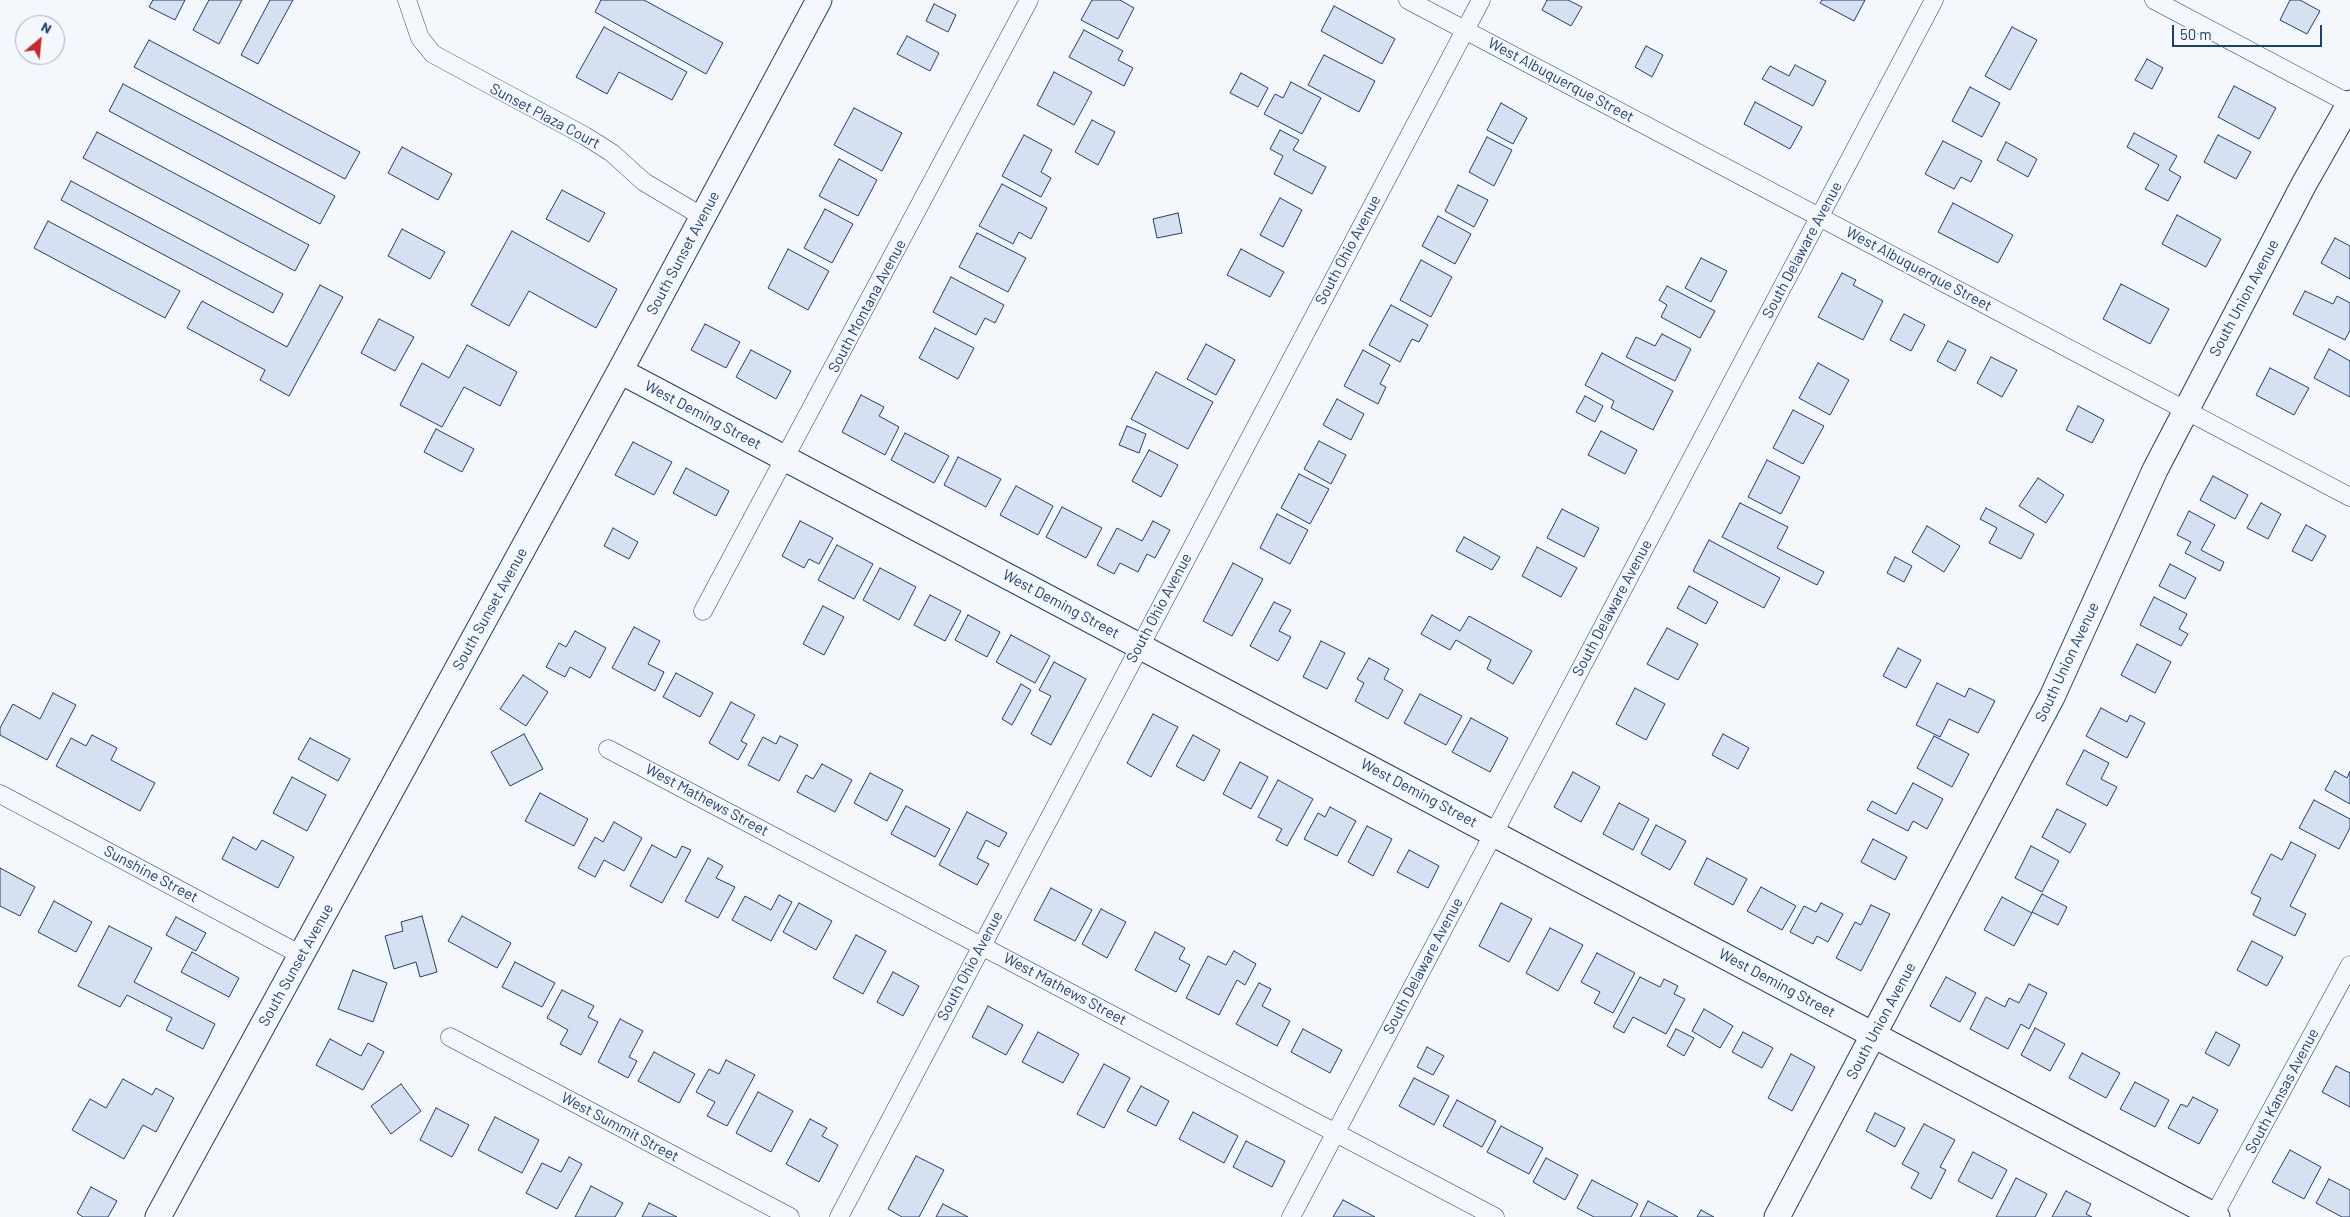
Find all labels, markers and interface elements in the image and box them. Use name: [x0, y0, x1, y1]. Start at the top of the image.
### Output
north arrow: [15, 15, 65, 65]
scale bar: [2175, 15, 2325, 47]
text: N: [39, 18, 55, 37]
text: 50 m: [2180, 25, 2212, 43]
street label: West Albuquerque Street: [1485, 34, 1637, 126]
street label: Sunset Plaza Court: [487, 79, 603, 153]
street label: South Delaware Avenue: [1758, 179, 1846, 321]
street label: South Sunset Avenue: [643, 188, 723, 318]
street label: South Ohio Avenue: [1312, 192, 1384, 308]
street label: West Albuquerque Street: [1843, 223, 1995, 315]
street label: South Montana Avenue: [824, 236, 910, 376]
street label: South Union Avenue: [2206, 236, 2282, 360]
street label: West Deming Street: [642, 377, 764, 453]
street label: South Delaware Avenue: [1568, 537, 1656, 679]
street label: South Sunset Avenue: [449, 544, 531, 674]
street label: South Ohio Avenue: [1123, 550, 1195, 666]
street label: West Deming Street: [1000, 566, 1122, 642]
street label: South Union Avenue: [2031, 599, 2103, 725]
street label: West Deming Street: [1358, 755, 1480, 831]
street label: West Mathews Street: [642, 760, 772, 840]
street label: Sunshine Street: [101, 842, 201, 906]
street label: South Delaware Avenue: [1379, 895, 1467, 1037]
street label: South Sunset Avenue: [255, 900, 337, 1030]
street label: South Ohio Avenue: [934, 908, 1006, 1024]
street label: West Deming Street: [1716, 945, 1838, 1021]
street label: West Mathews Street: [1000, 949, 1130, 1029]
street label: South Union Avenue: [1843, 959, 1919, 1083]
street label: South Kansas Avenue: [2241, 1025, 2323, 1157]
street label: West Summit Street: [558, 1088, 682, 1166]

